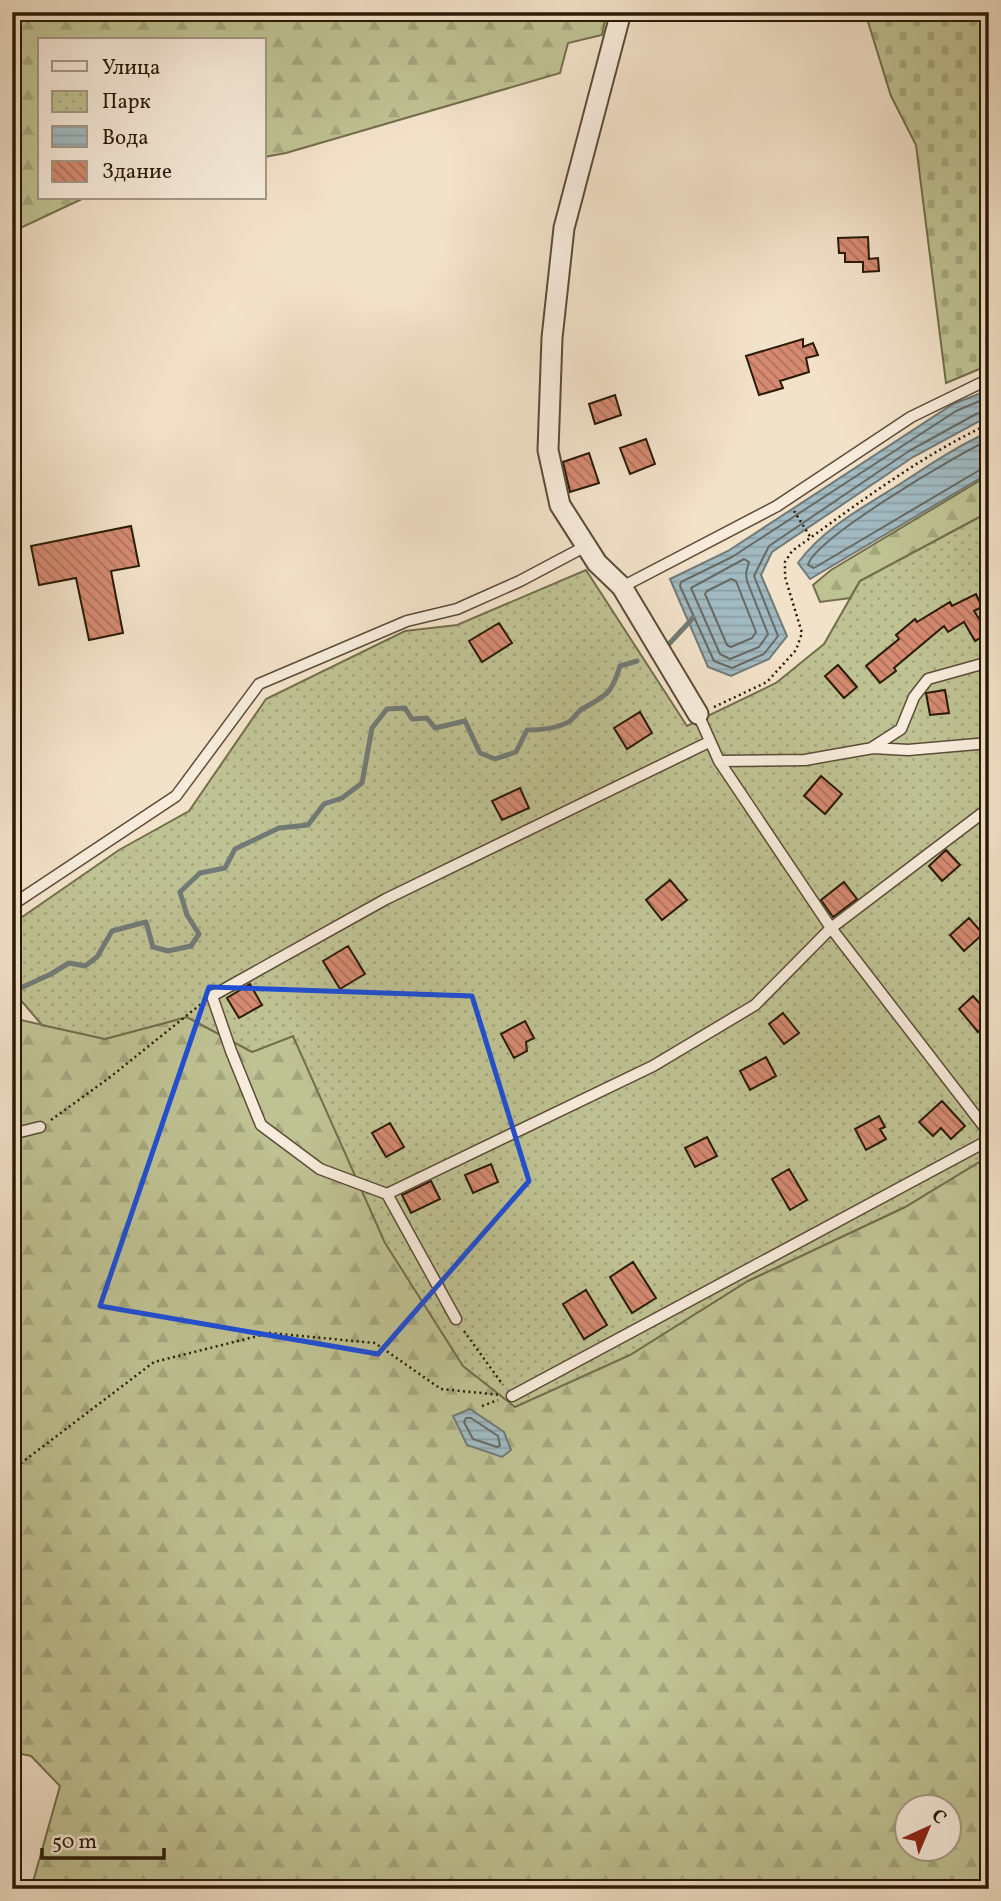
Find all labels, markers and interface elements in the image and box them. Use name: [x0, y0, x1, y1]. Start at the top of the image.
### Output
legend: [38, 38, 266, 200]
text: Улица: [102, 54, 160, 83]
text: Парк: [102, 88, 151, 117]
text: Вода: [102, 124, 149, 153]
text: Здание: [102, 158, 172, 187]
north arrow: [892, 1792, 962, 1862]
text: С: [925, 1804, 952, 1831]
scale bar: [42, 1817, 164, 1861]
text: 50 m: [52, 1828, 97, 1857]

